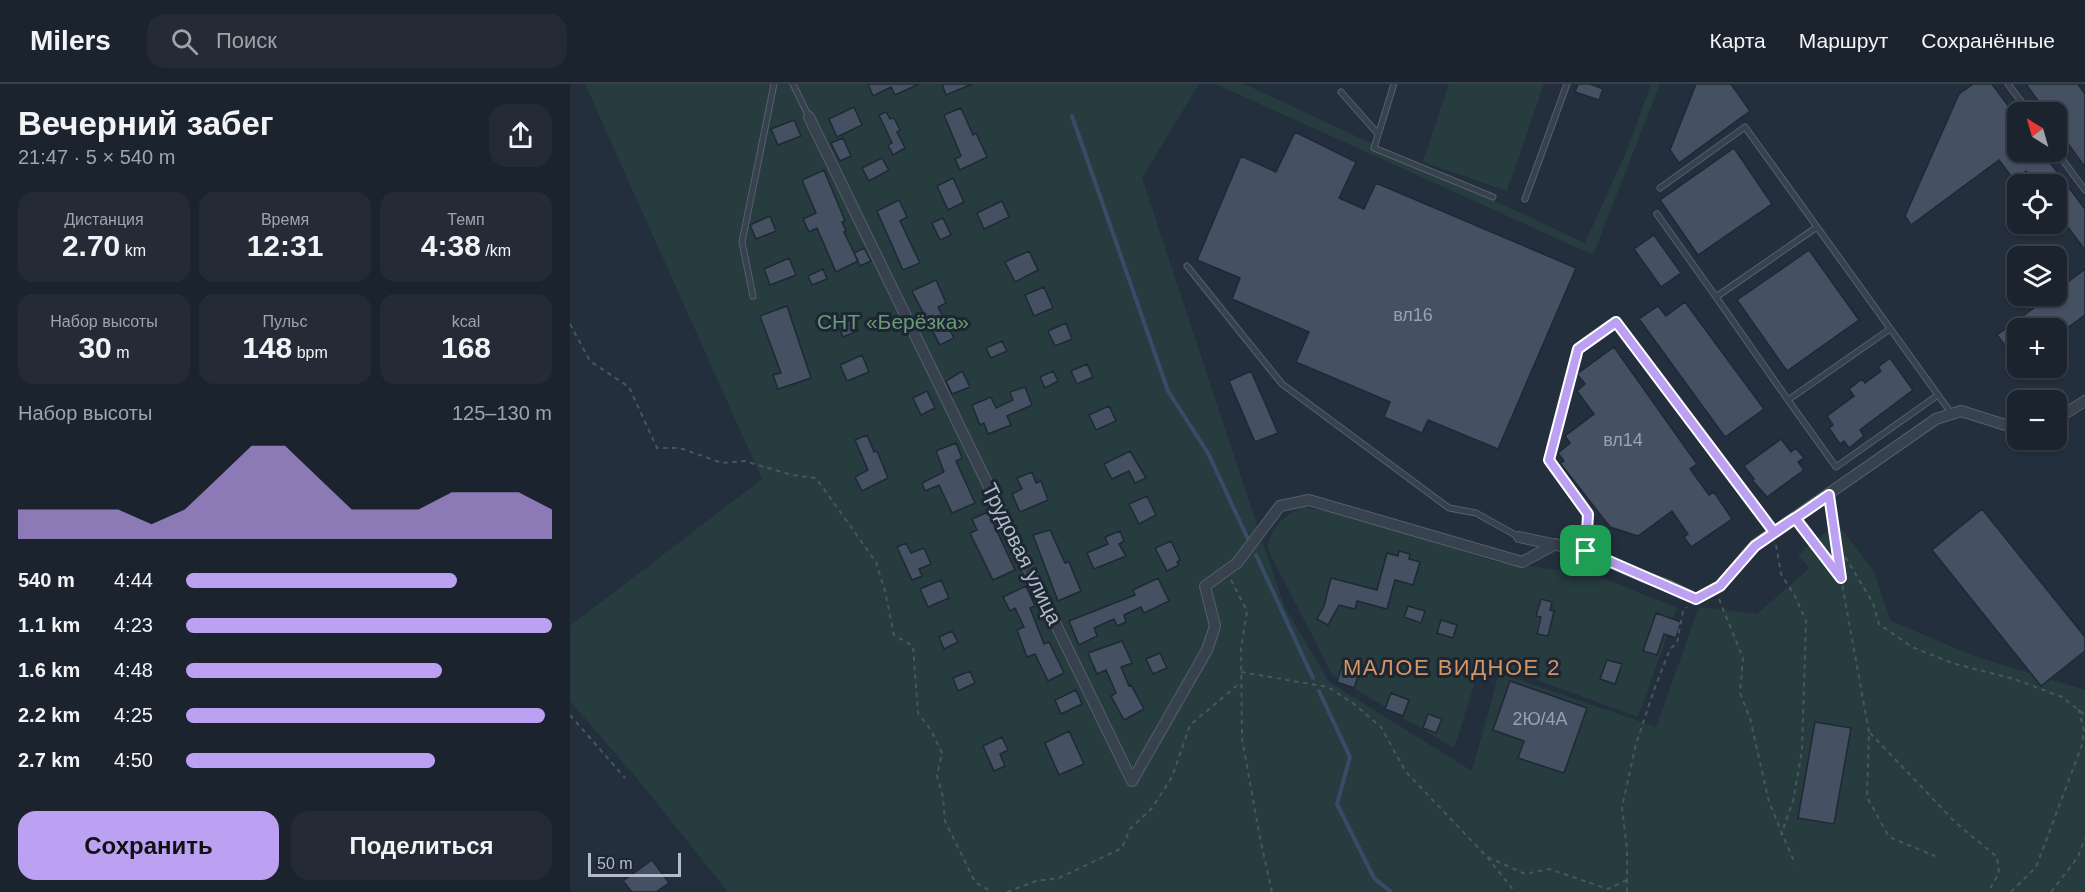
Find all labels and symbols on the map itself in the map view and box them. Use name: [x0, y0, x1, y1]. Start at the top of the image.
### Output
north arrow: [2007, 102, 2067, 162]
house number: вл16: [1393, 305, 1433, 325]
park label: СНТ «Берёзка»: [817, 310, 969, 333]
house number: вл14: [1603, 430, 1643, 450]
street label: Трудовая улица: [978, 479, 1067, 628]
pin: [1560, 525, 1611, 576]
district label: МАЛОЕ ВИДНОЕ 2: [1343, 655, 1561, 680]
house number: 2Ю/4А: [1512, 709, 1568, 729]
scale bar: [588, 850, 681, 878]

